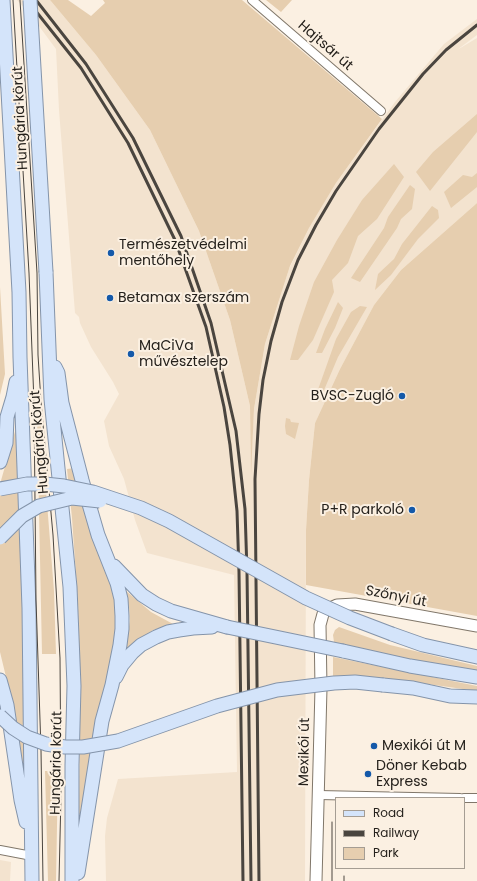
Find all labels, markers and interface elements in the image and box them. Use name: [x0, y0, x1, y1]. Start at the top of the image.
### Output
street label: Hajtsár út: [294, 18, 356, 74]
street label: Hungária körút: [10, 66, 32, 170]
place label: Természetvédelmi mentőhely: [119, 237, 247, 270]
marker: Természetvédelmi mentőhely: [106, 248, 116, 258]
place label: Betamax szerszám: [118, 290, 249, 306]
marker: Betamax szerszám: [105, 293, 115, 303]
place label: MaCiVa művésztelep: [139, 338, 228, 370]
marker: MaCiVa művésztelep: [126, 349, 136, 359]
place label: BVSC-Zugló: [311, 388, 394, 404]
street label: Hungária körút: [27, 390, 53, 494]
marker: BVSC-Zugló: [397, 391, 407, 401]
place label: P+R parkoló: [321, 502, 404, 518]
marker: P+R parkoló: [407, 505, 417, 515]
street label: Szőnyi út: [364, 583, 428, 611]
street label: Hungária körút: [48, 711, 66, 815]
street label: Mexikói út: [296, 718, 314, 786]
place label: Mexikói út M: [382, 738, 466, 754]
marker: Mexikói út M: [369, 741, 379, 751]
place label: Döner Kebab Express: [376, 758, 467, 790]
marker: Döner Kebab Express: [363, 769, 373, 779]
legend: [335, 797, 465, 869]
text: Road: [373, 804, 404, 821]
text: Railway: [373, 824, 419, 841]
text: Park: [373, 844, 399, 861]

